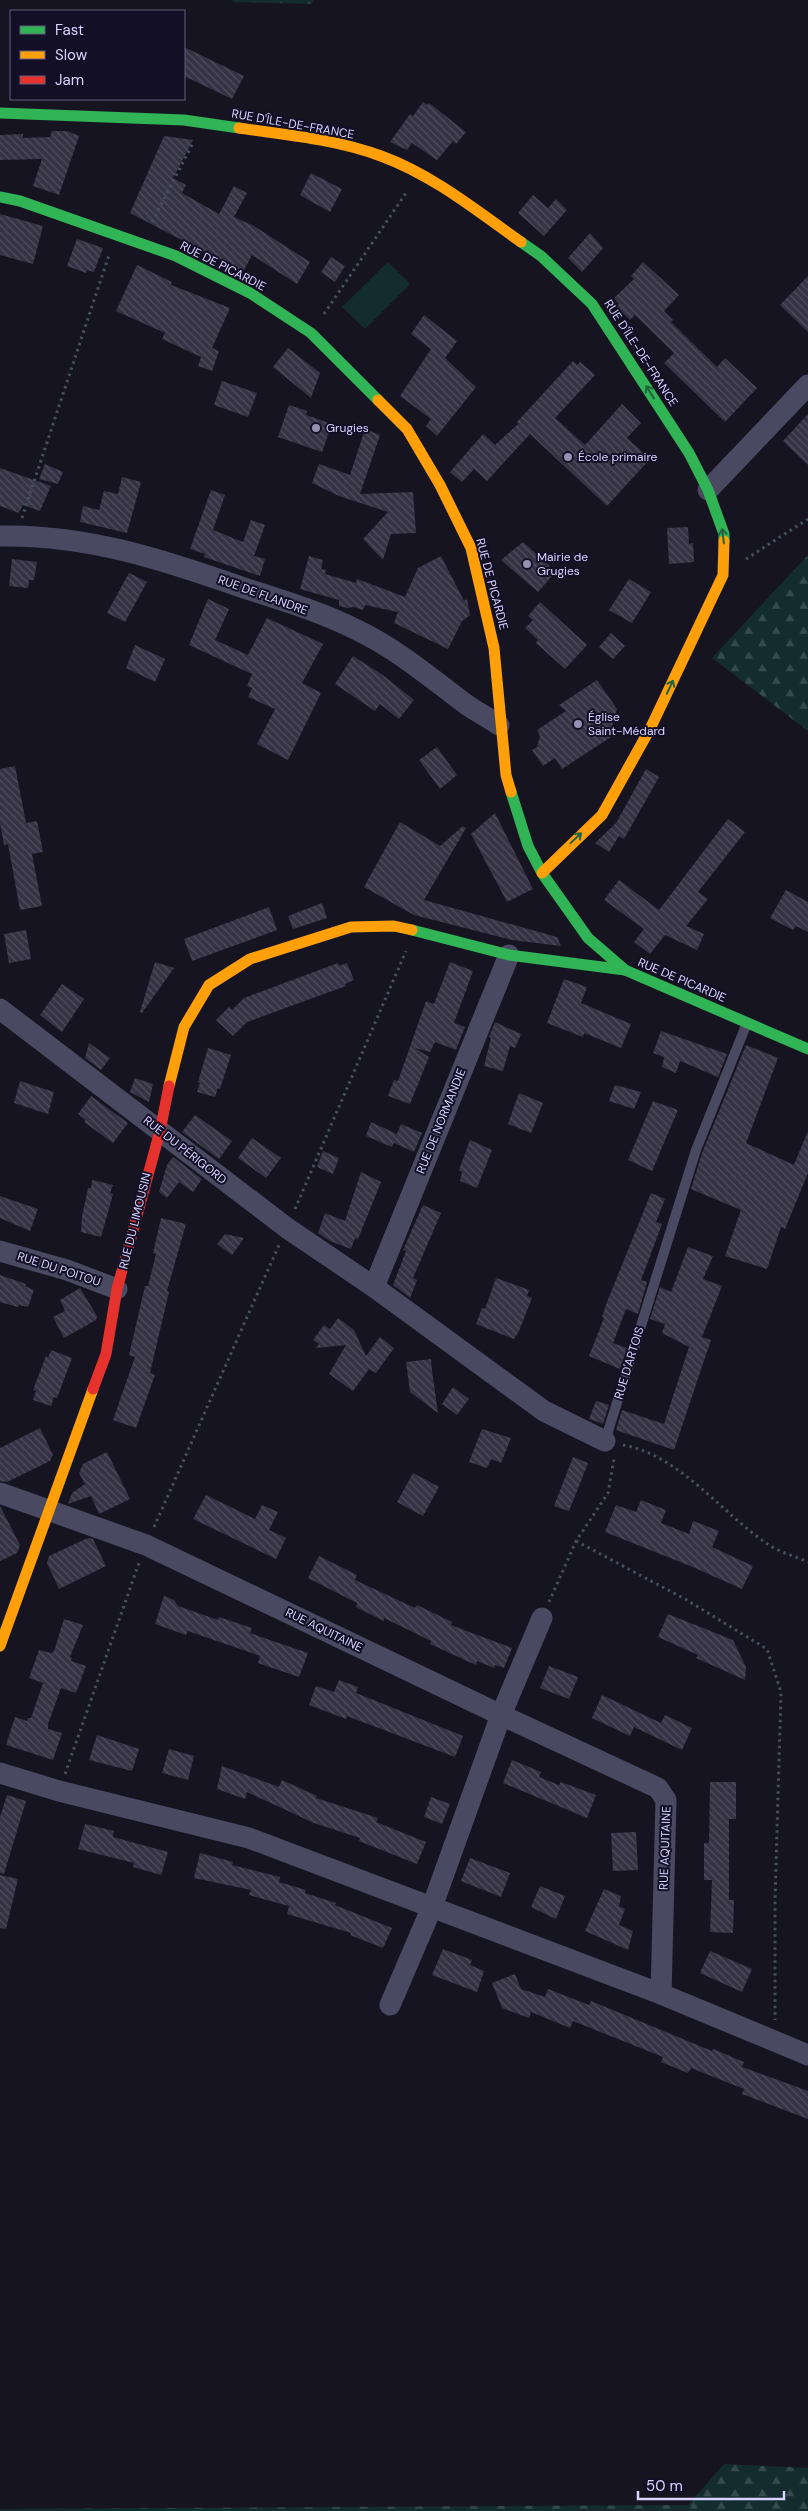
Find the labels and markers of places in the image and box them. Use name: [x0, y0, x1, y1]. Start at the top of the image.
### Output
place label: Grugies: [326, 420, 369, 436]
marker: Grugies: [310, 422, 322, 434]
place label: École primaire: [578, 449, 658, 465]
marker: École primaire: [562, 451, 574, 463]
place label: Mairie de Grugies: [537, 549, 588, 579]
marker: Mairie de Grugies: [521, 558, 533, 570]
place label: Église Saint-Médard: [588, 709, 665, 739]
marker: Église Saint-Médard: [572, 718, 584, 730]

